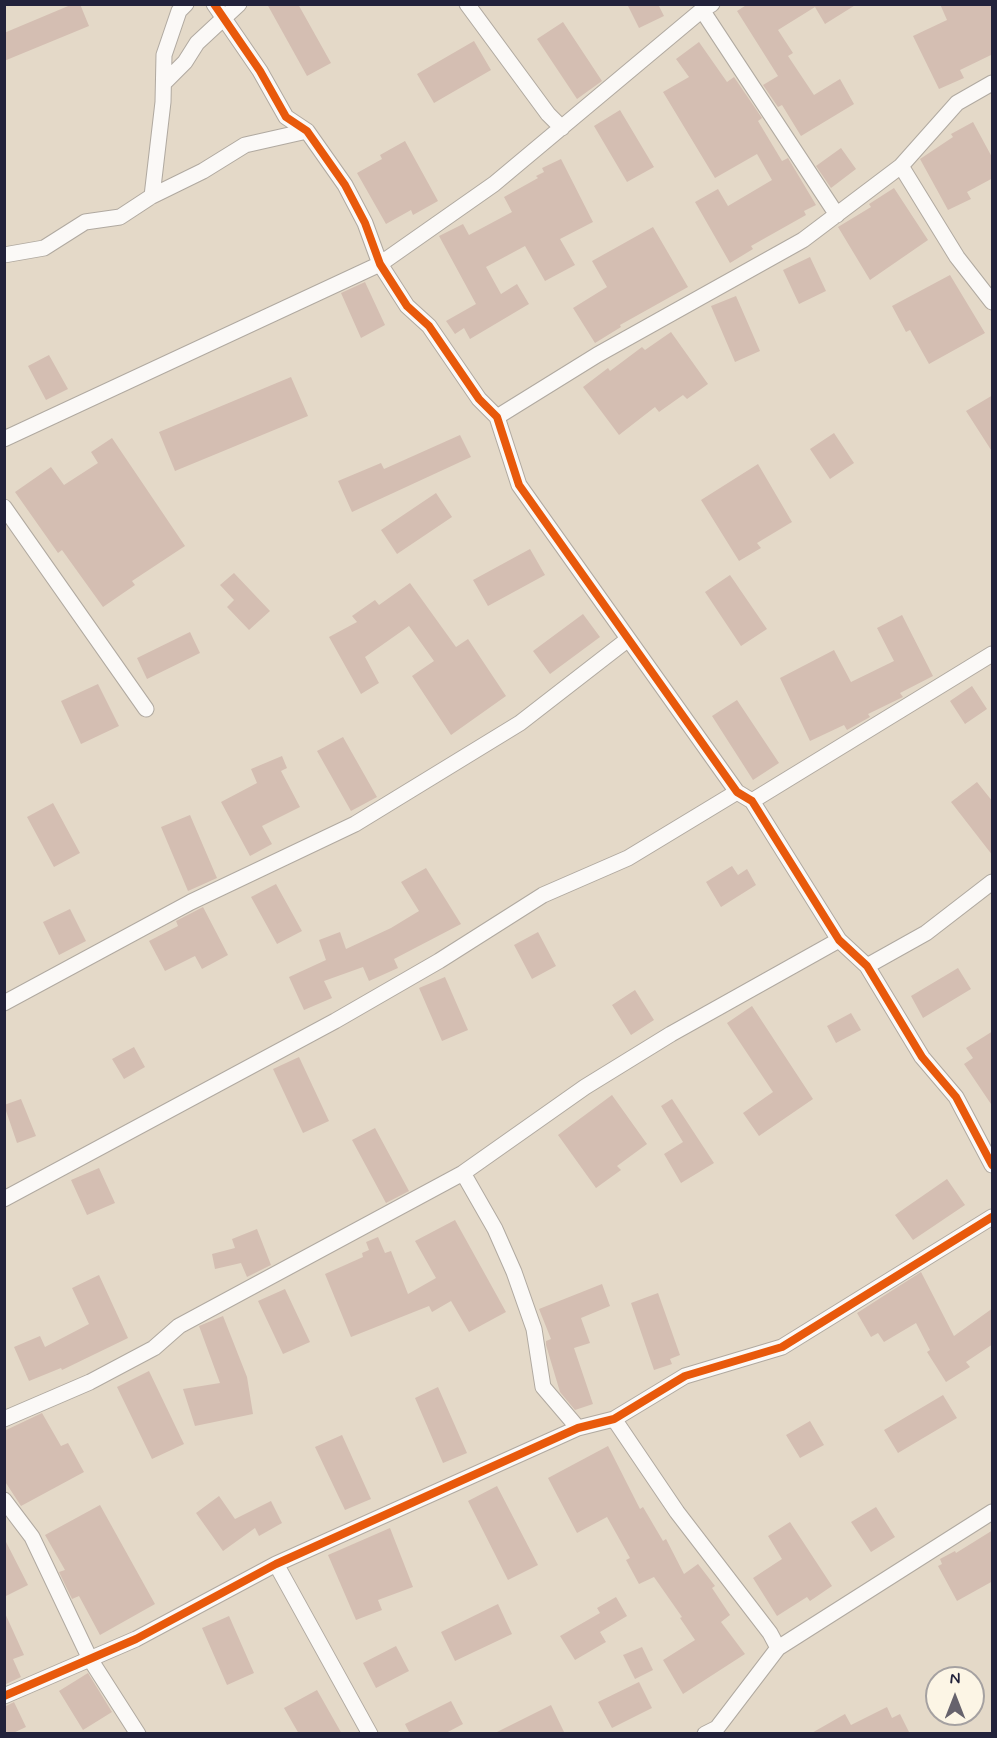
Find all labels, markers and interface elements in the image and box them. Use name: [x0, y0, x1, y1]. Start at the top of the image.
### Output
north arrow: [925, 1666, 985, 1726]
text: N: [950, 1669, 960, 1690]

